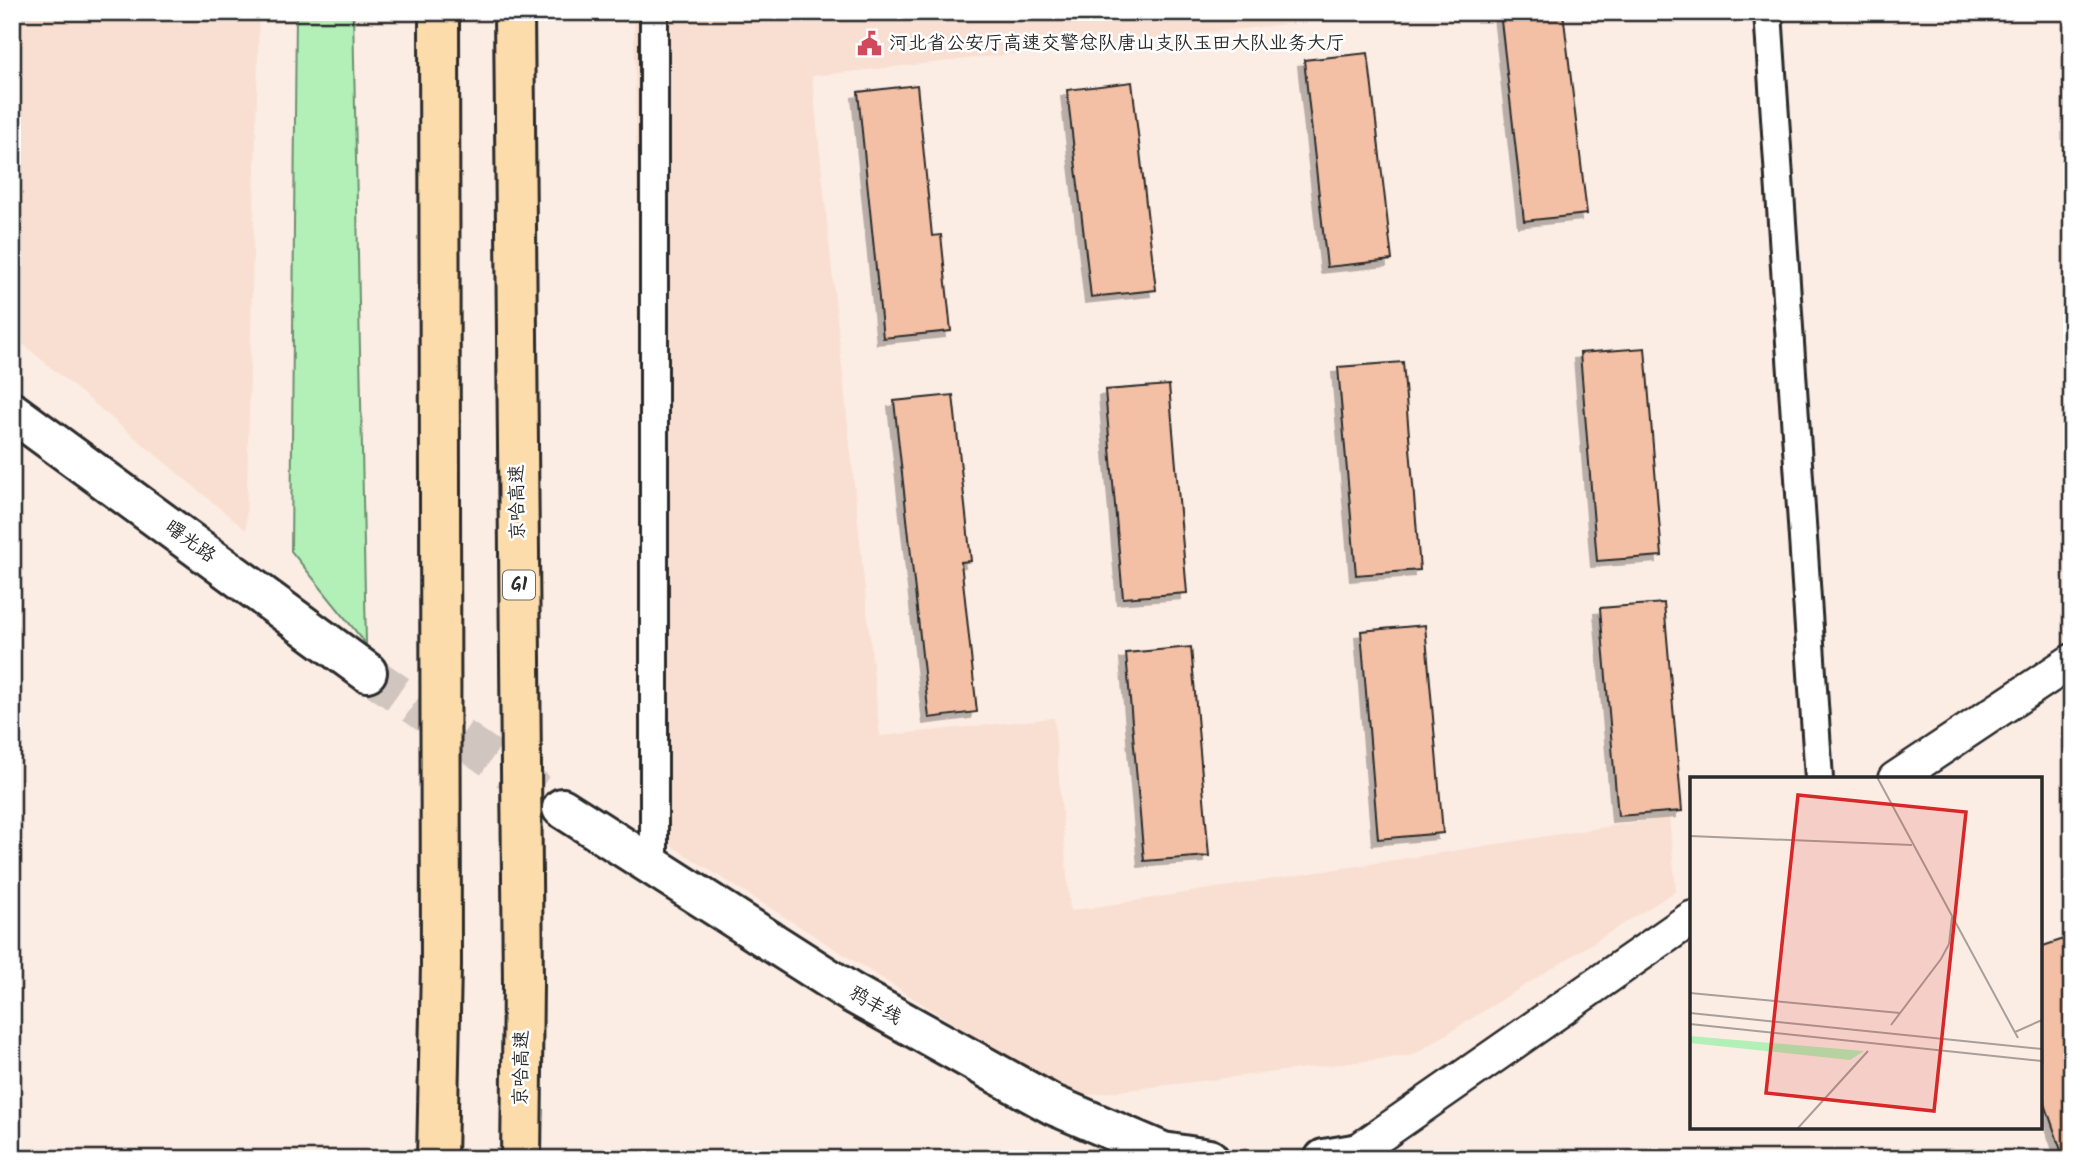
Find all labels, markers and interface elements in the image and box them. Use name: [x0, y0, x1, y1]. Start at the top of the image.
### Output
place label: 河北省公安厅高速交警总队唐山支队玉田大队业务大厅: [889, 29, 1345, 59]
public building icon: 河北省公安厅高速交警总队唐山支队玉田大队业务大厅: [855, 30, 883, 58]
street label: 京哈高速: [502, 464, 534, 540]
street label: 曙光路: [158, 513, 222, 571]
road number: G1: [503, 570, 535, 600]
inset map: [1690, 777, 2042, 1129]
street label: 鸦丰线: [843, 979, 907, 1033]
street label: 京哈高速: [506, 1030, 538, 1106]

